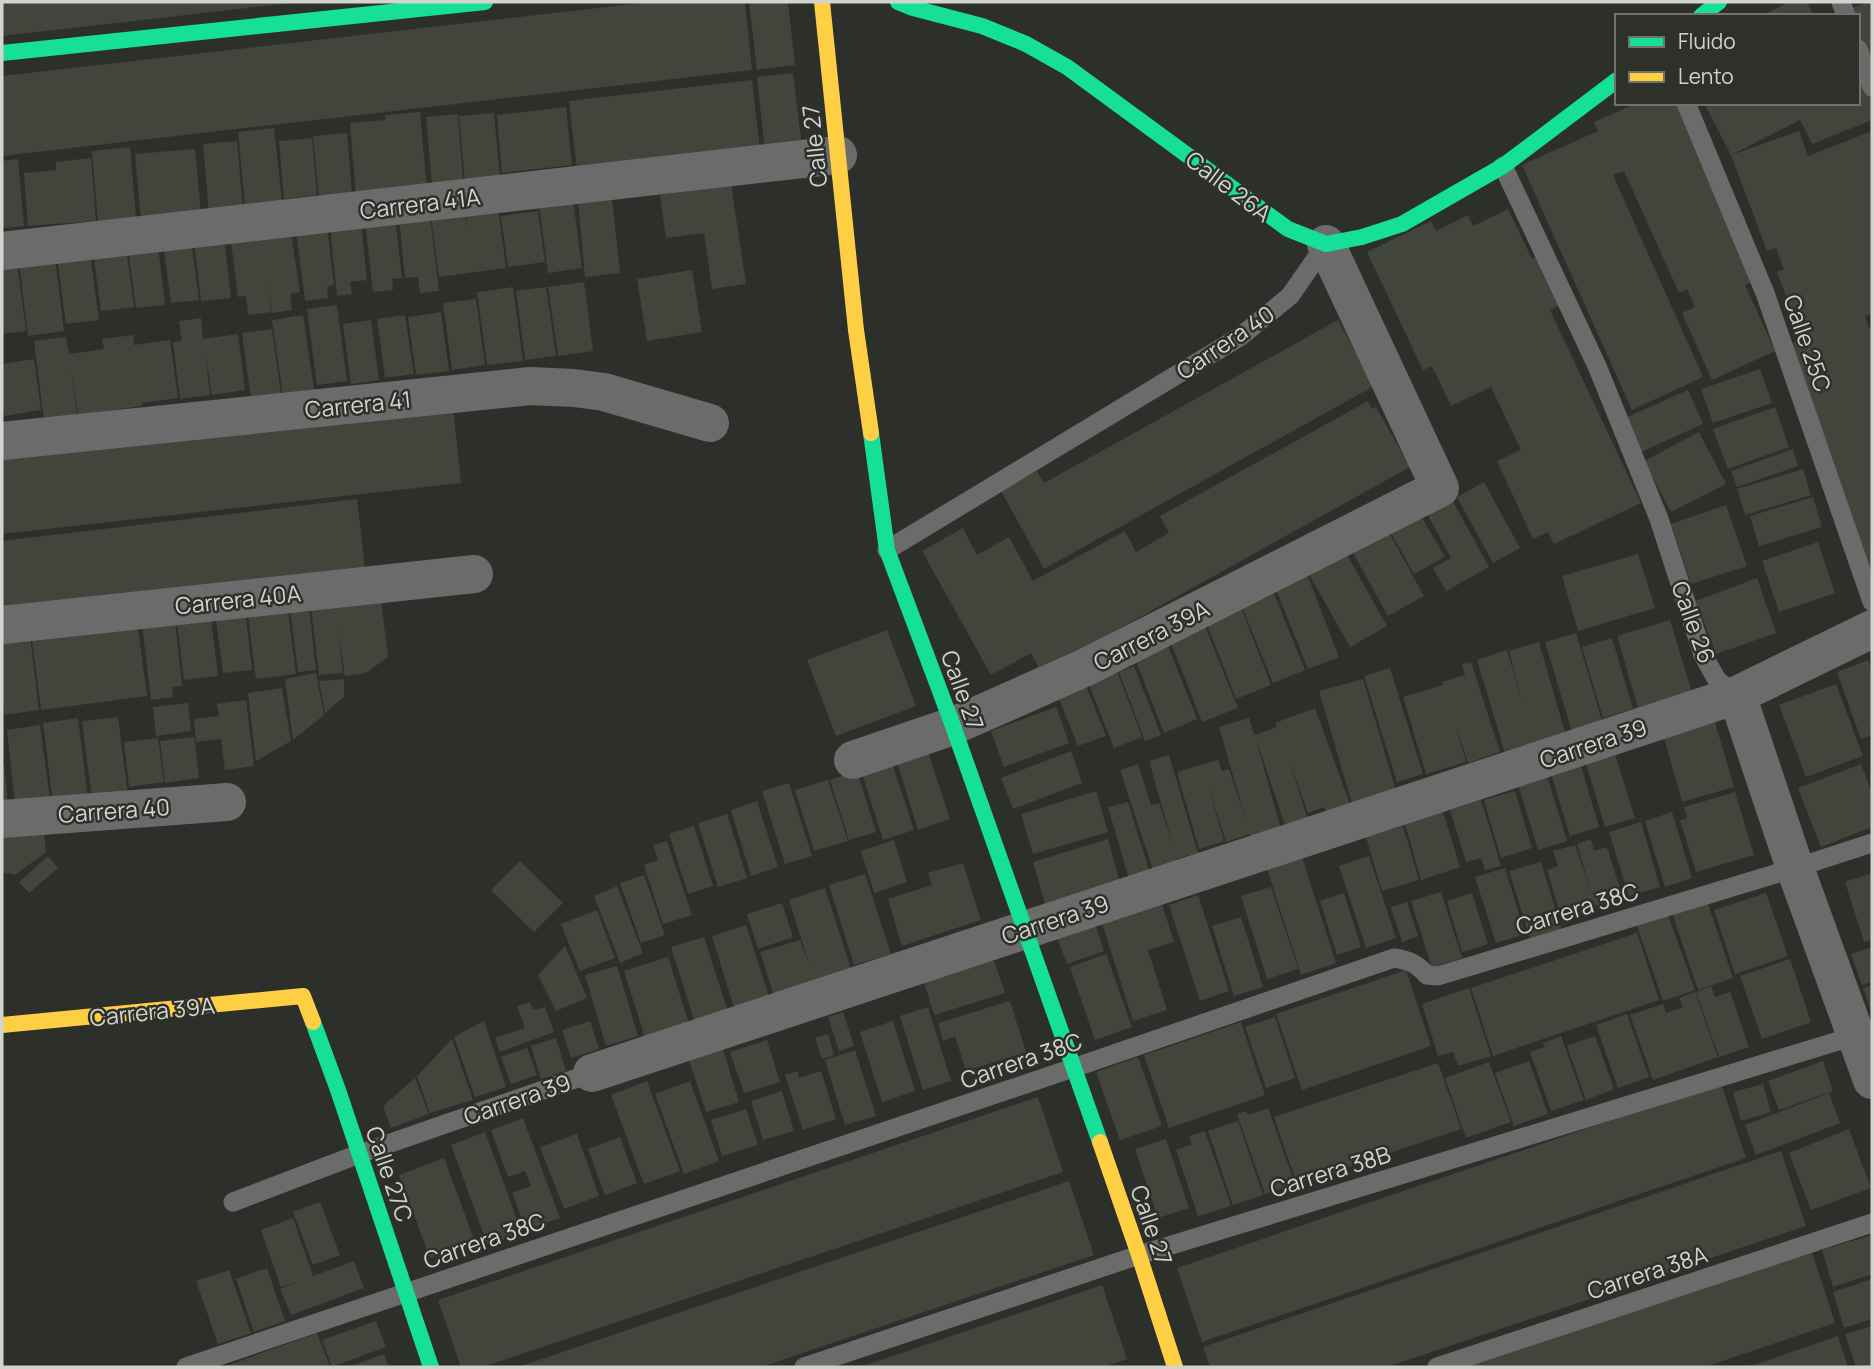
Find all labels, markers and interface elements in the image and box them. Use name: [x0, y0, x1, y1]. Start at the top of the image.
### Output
legend: [1615, 14, 1860, 105]
text: Fluido: [1678, 27, 1736, 55]
text: Lento: [1678, 62, 1734, 90]
street label: Calle 27: [794, 103, 834, 189]
street label: Calle 26A: [1179, 143, 1279, 229]
street label: Carrera 41A: [358, 180, 483, 226]
street label: Calle 25C: [1776, 290, 1840, 396]
street label: Carrera 40: [1170, 297, 1280, 387]
street label: Carrera 41: [303, 383, 413, 425]
street label: Carrera 40A: [173, 576, 303, 622]
street label: Calle 26: [1664, 576, 1724, 668]
street label: Carrera 39A: [1088, 592, 1215, 678]
street label: Calle 27: [934, 646, 992, 734]
street label: Carrera 39: [1535, 711, 1651, 775]
street label: Carrera 40: [57, 790, 171, 830]
street label: Carrera 38C: [1512, 874, 1642, 942]
street label: Carrera 39: [997, 887, 1113, 951]
street label: Carrera 39A: [88, 988, 217, 1033]
street label: Carrera 38C: [956, 1024, 1086, 1096]
street label: Carrera 39: [459, 1066, 575, 1132]
street label: Calle 27C: [359, 1122, 421, 1226]
street label: Carrera 38B: [1266, 1138, 1394, 1204]
street label: Calle 27: [1123, 1181, 1181, 1269]
street label: Carrera 38C: [419, 1204, 549, 1276]
street label: Carrera 38A: [1583, 1237, 1712, 1307]

